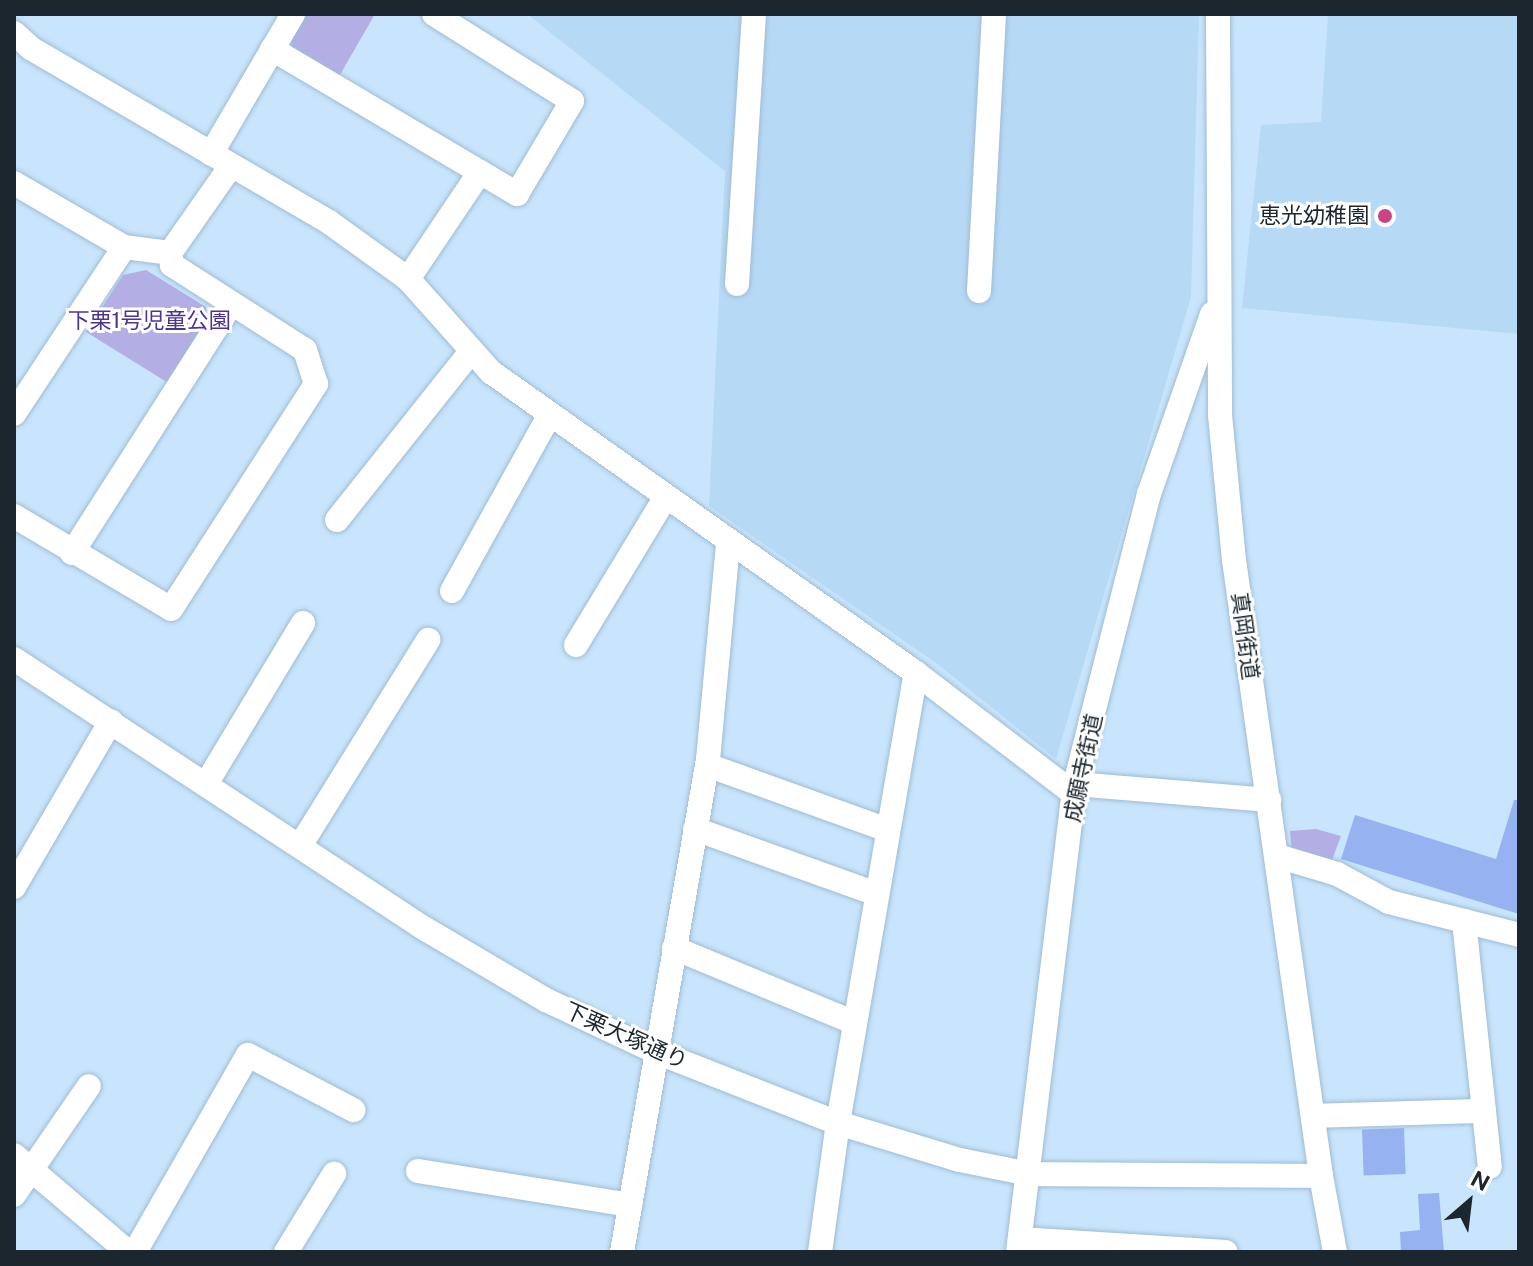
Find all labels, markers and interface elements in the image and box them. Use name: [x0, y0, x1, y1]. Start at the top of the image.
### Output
place label: 恵光幼稚園: [1259, 203, 1369, 229]
marker: 恵光幼稚園: [1376, 207, 1394, 225]
park label: 下栗1号児童公園: [68, 308, 230, 334]
street label: 真岡街道: [1226, 591, 1264, 681]
street label: 成願寺街道: [1059, 711, 1107, 825]
street label: 下栗大塚通り: [560, 997, 692, 1075]
north arrow: [1429, 1162, 1509, 1242]
text: N: [1467, 1165, 1494, 1196]

